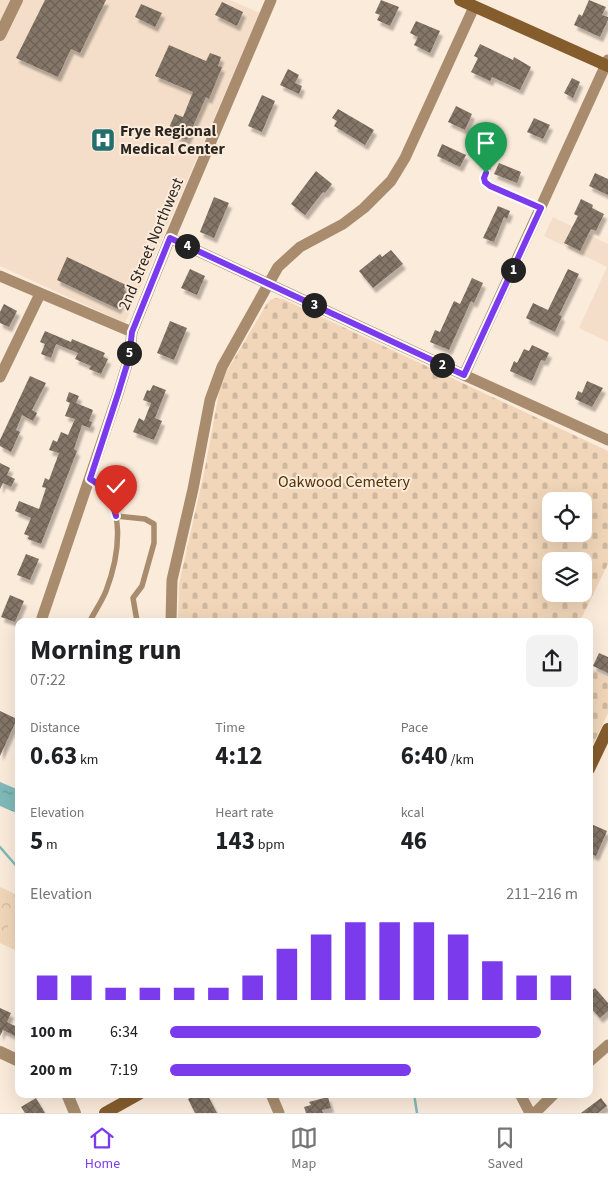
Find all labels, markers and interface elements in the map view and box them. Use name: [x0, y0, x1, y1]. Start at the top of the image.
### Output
place label: Frye Regional Medical Center: [120, 120, 225, 160]
pin: [465, 122, 507, 173]
hospital icon: Frye Regional Medical Center: [90, 127, 116, 153]
icon: arrive: [472, 129, 500, 157]
street label: 2nd Street Northwest: [113, 174, 189, 314]
pin: 4: [174, 234, 200, 258]
text: 4: [184, 236, 191, 256]
pin: 1: [500, 258, 526, 282]
text: 1: [510, 260, 517, 280]
pin: 3: [302, 292, 326, 318]
text: 3: [311, 295, 318, 315]
pin: 5: [116, 340, 142, 366]
text: 5: [126, 343, 133, 363]
pin: 2: [430, 352, 454, 378]
text: 2: [439, 355, 446, 375]
pin: [95, 465, 137, 516]
park label: Oakwood Cemetery: [278, 471, 411, 493]
icon: check: [102, 472, 130, 500]
map controls: [542, 492, 592, 602]
button: locate: [542, 492, 592, 542]
button: layers: [542, 552, 592, 602]
text: Morning run: [30, 630, 181, 670]
button: share: [526, 635, 578, 687]
text: 07:22: [30, 669, 66, 691]
text: Distance: [30, 718, 80, 738]
text: Time: [215, 718, 245, 738]
text: Pace: [401, 718, 428, 738]
text: 0.63: [30, 738, 77, 774]
text: 4:12: [215, 738, 262, 774]
text: 6:40: [401, 738, 448, 774]
text: km: [77, 750, 98, 770]
text: /km: [448, 750, 474, 770]
text: Elevation: [30, 803, 85, 823]
text: Heart rate: [215, 803, 274, 823]
text: kcal: [401, 803, 424, 823]
text: 5: [30, 823, 43, 859]
text: 143: [215, 823, 255, 859]
text: 46: [401, 823, 427, 859]
text: m: [43, 835, 58, 855]
text: bpm: [255, 835, 285, 855]
text: Elevation: [30, 883, 92, 905]
text: 211–216 m: [506, 883, 578, 905]
text: 100 m: [30, 1021, 72, 1043]
text: 6:34: [110, 1021, 138, 1043]
text: 200 m: [30, 1059, 72, 1081]
text: 7:19: [110, 1059, 138, 1081]
tab: Home: [85, 1124, 120, 1174]
tab: Map: [290, 1124, 318, 1174]
tab: Saved: [487, 1124, 523, 1174]

